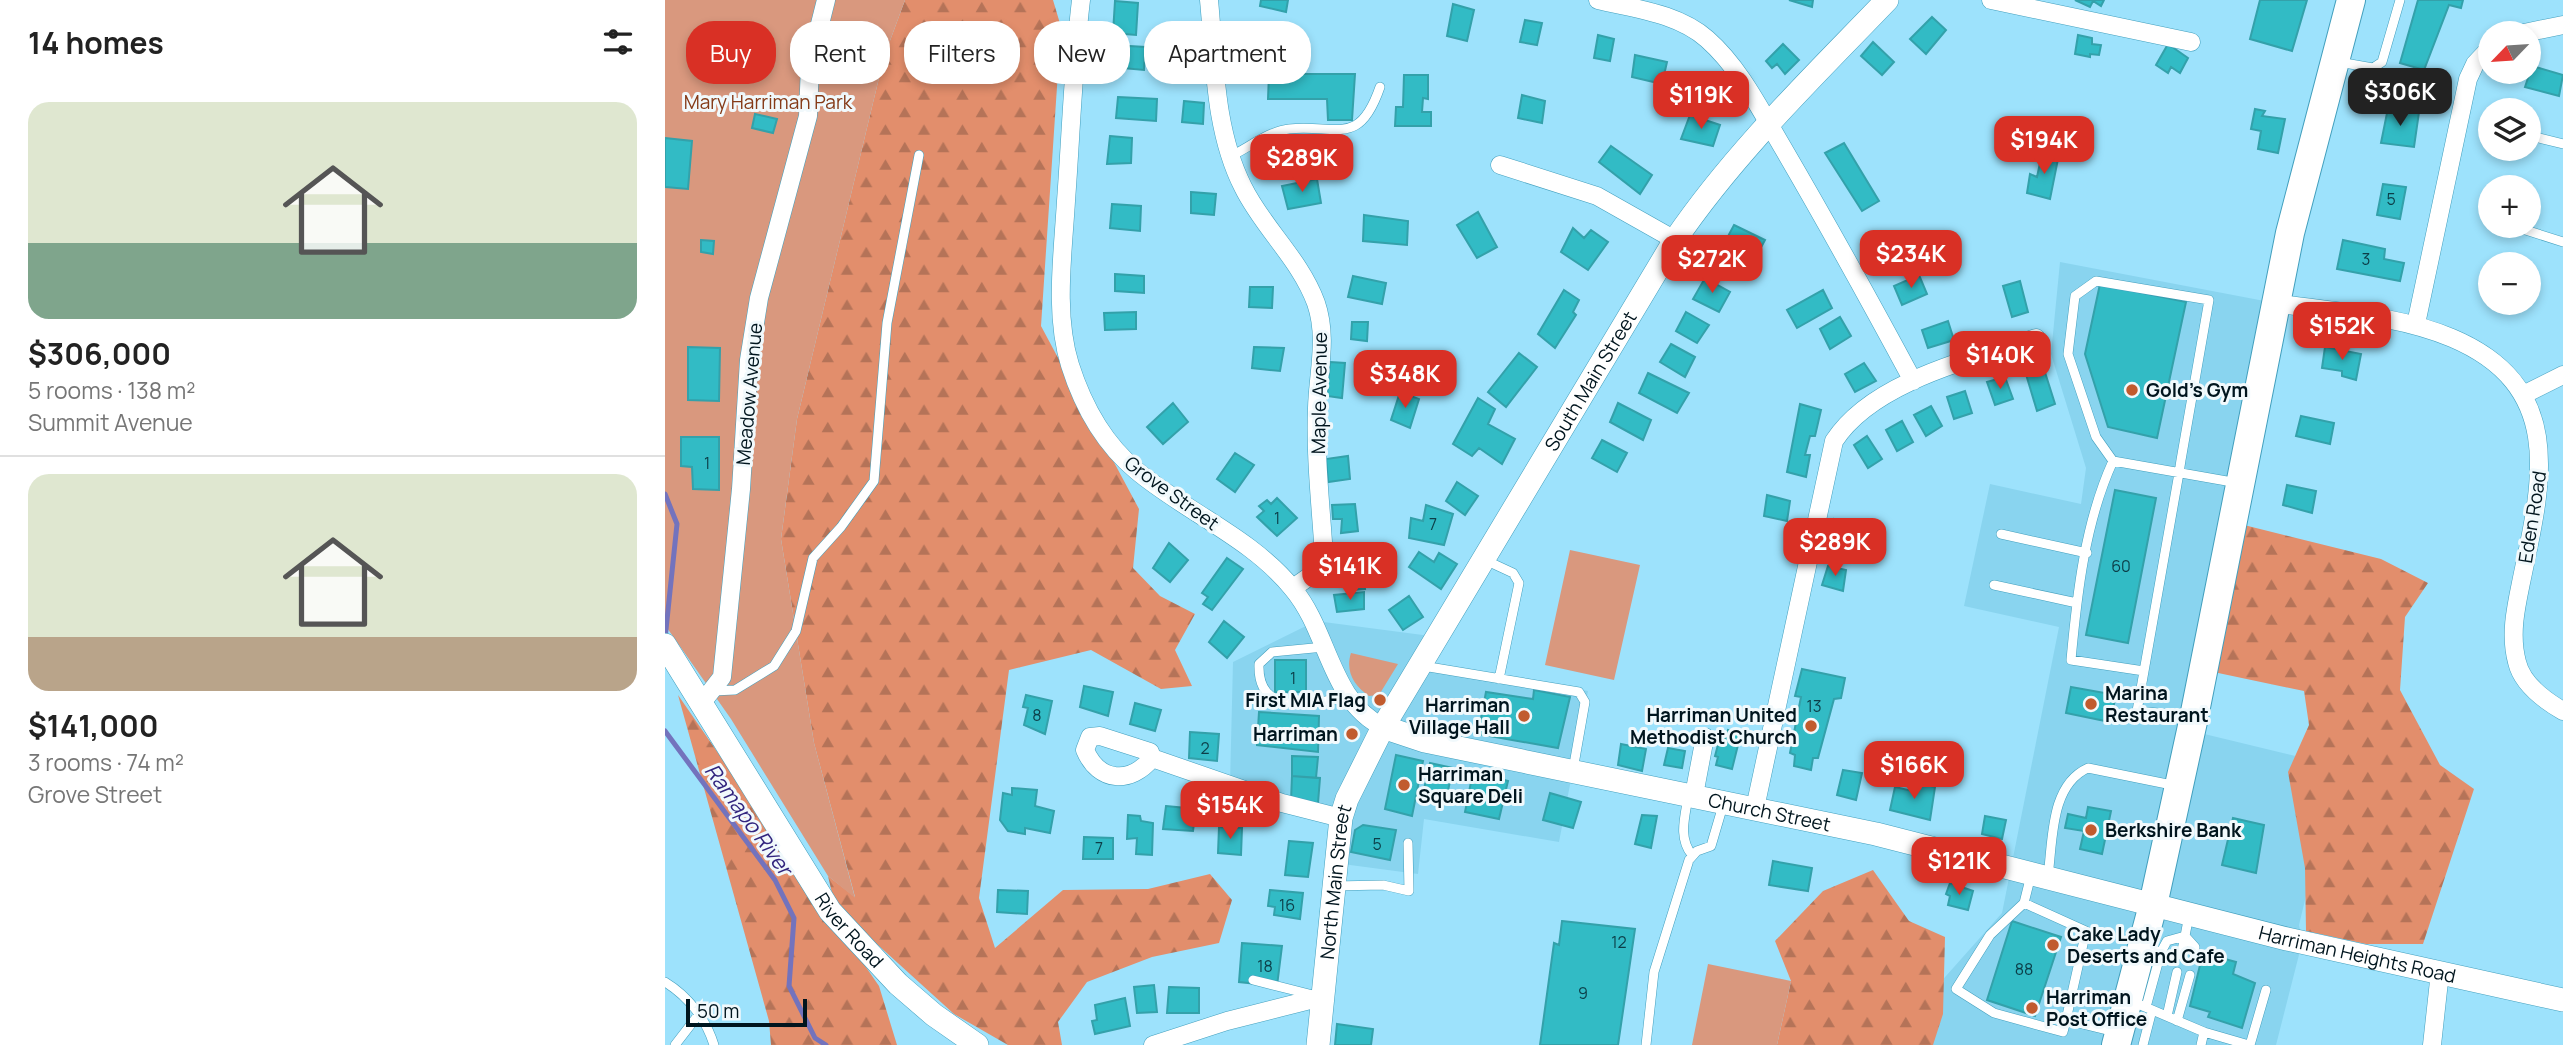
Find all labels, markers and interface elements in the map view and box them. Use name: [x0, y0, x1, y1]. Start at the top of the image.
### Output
chip: Buy: [686, 21, 776, 84]
chip: Rent: [790, 21, 890, 84]
chip: Filters: [904, 21, 1020, 84]
chip: New: [1034, 21, 1130, 84]
chip: Apartment: [1144, 21, 1311, 84]
north arrow: [2478, 21, 2541, 84]
map controls: [2478, 21, 2541, 315]
text: 14 homes: [28, 22, 164, 63]
icon: filters: [599, 23, 637, 61]
pin: $306K: [2351, 68, 2449, 128]
pin: $119K: [1652, 72, 1750, 131]
text: $306K: [2364, 75, 2436, 107]
text: $119K: [1669, 78, 1733, 110]
park label: Mary Harriman Park: [684, 89, 853, 115]
button: layers: [2478, 98, 2541, 161]
pin: $194K: [1995, 116, 2093, 176]
text: $194K: [2010, 123, 2078, 155]
pin: $289K: [1253, 134, 1351, 194]
text: $289K: [1266, 141, 1338, 173]
icon: home: [270, 147, 396, 273]
button: +: [2478, 175, 2541, 238]
house number: 5: [2386, 188, 2396, 210]
pin: $234K: [1862, 230, 1960, 290]
pin: $272K: [1663, 236, 1761, 295]
text: $234K: [1876, 237, 1946, 269]
text: $272K: [1678, 242, 1747, 274]
house number: 3: [2362, 248, 2370, 270]
button: −: [2478, 252, 2541, 315]
pin: $152K: [2293, 302, 2391, 362]
street label: South Main Street: [1538, 306, 1642, 456]
text: $152K: [2309, 309, 2375, 341]
street label: Meadow Avenue: [730, 322, 768, 466]
street label: Maple Avenue: [1305, 332, 1333, 454]
pin: $140K: [1951, 332, 2049, 391]
text: $306,000: [28, 333, 171, 374]
text: $140K: [1966, 338, 2034, 370]
pin: $348K: [1356, 350, 1454, 410]
text: $348K: [1370, 357, 1440, 389]
text: 5 rooms · 138 m²: [28, 374, 195, 406]
place label: Gold's Gym: [2146, 377, 2248, 403]
marker: Gold's Gym: [2124, 382, 2140, 398]
text: Summit Avenue: [28, 406, 193, 438]
street label: Grove Street: [1119, 450, 1225, 536]
house number: 1: [704, 452, 710, 474]
street label: Eden Road: [2512, 469, 2552, 565]
house number: 1: [1274, 507, 1280, 529]
house number: 7: [1429, 513, 1437, 535]
pin: $289K: [1786, 518, 1884, 578]
icon: home: [270, 519, 396, 645]
text: $289K: [1799, 525, 1871, 557]
pin: $141K: [1301, 542, 1399, 602]
text: $141K: [1318, 549, 1382, 581]
house number: 60: [2111, 555, 2131, 577]
house number: 1: [1290, 667, 1296, 689]
place label: Marina Restaurant: [2105, 680, 2209, 728]
place label: First MIA Flag: [1245, 687, 1366, 713]
marker: First MIA Flag: [1372, 692, 1388, 708]
place label: Harriman Village Hall: [1409, 692, 1510, 740]
house number: 13: [1806, 695, 1822, 717]
marker: Marina Restaurant: [2083, 696, 2099, 712]
place label: Harriman United Methodist Church: [1630, 702, 1797, 750]
house number: 8: [1032, 704, 1042, 726]
text: $141,000: [28, 705, 159, 746]
marker: Harriman Village Hall: [1516, 708, 1532, 724]
marker: Harriman United Methodist Church: [1803, 718, 1819, 734]
place label: Harriman: [1253, 721, 1338, 747]
marker: Harriman: [1344, 726, 1360, 742]
house number: 2: [1200, 737, 1210, 759]
pin: $166K: [1865, 742, 1963, 801]
text: 3 rooms · 74 m²: [28, 746, 184, 778]
text: $166K: [1880, 748, 1948, 780]
water label: Ramapo River: [699, 758, 800, 882]
place label: Harriman Square Deli: [1418, 761, 1523, 809]
marker: Harriman Square Deli: [1396, 777, 1412, 793]
text: Grove Street: [28, 778, 162, 810]
pin: $154K: [1181, 782, 1279, 841]
street label: Church Street: [1706, 787, 1833, 837]
text: $154K: [1197, 788, 1263, 820]
street label: North Main Street: [1314, 801, 1358, 961]
place label: Berkshire Bank: [2105, 817, 2242, 843]
marker: Berkshire Bank: [2083, 822, 2099, 838]
house number: 5: [1372, 833, 1382, 855]
house number: 7: [1095, 837, 1103, 859]
pin: $121K: [1910, 838, 2008, 897]
text: $121K: [1927, 844, 1991, 876]
street label: River Road: [809, 888, 889, 973]
house number: 16: [1279, 894, 1295, 916]
street label: Harriman Heights Road: [2256, 919, 2458, 989]
place label: Cake Lady Deserts and Cafe: [2067, 921, 2225, 969]
house number: 12: [1611, 931, 1627, 953]
marker: Cake Lady Deserts and Cafe: [2045, 937, 2061, 953]
house number: 18: [1257, 955, 1273, 977]
house number: 88: [2015, 958, 2033, 980]
house number: 9: [1578, 982, 1588, 1004]
place label: Harriman Post Office: [2046, 984, 2147, 1032]
scale bar: [686, 996, 807, 1028]
text: 50 m: [697, 998, 739, 1024]
marker: Harriman Post Office: [2024, 1000, 2040, 1016]

